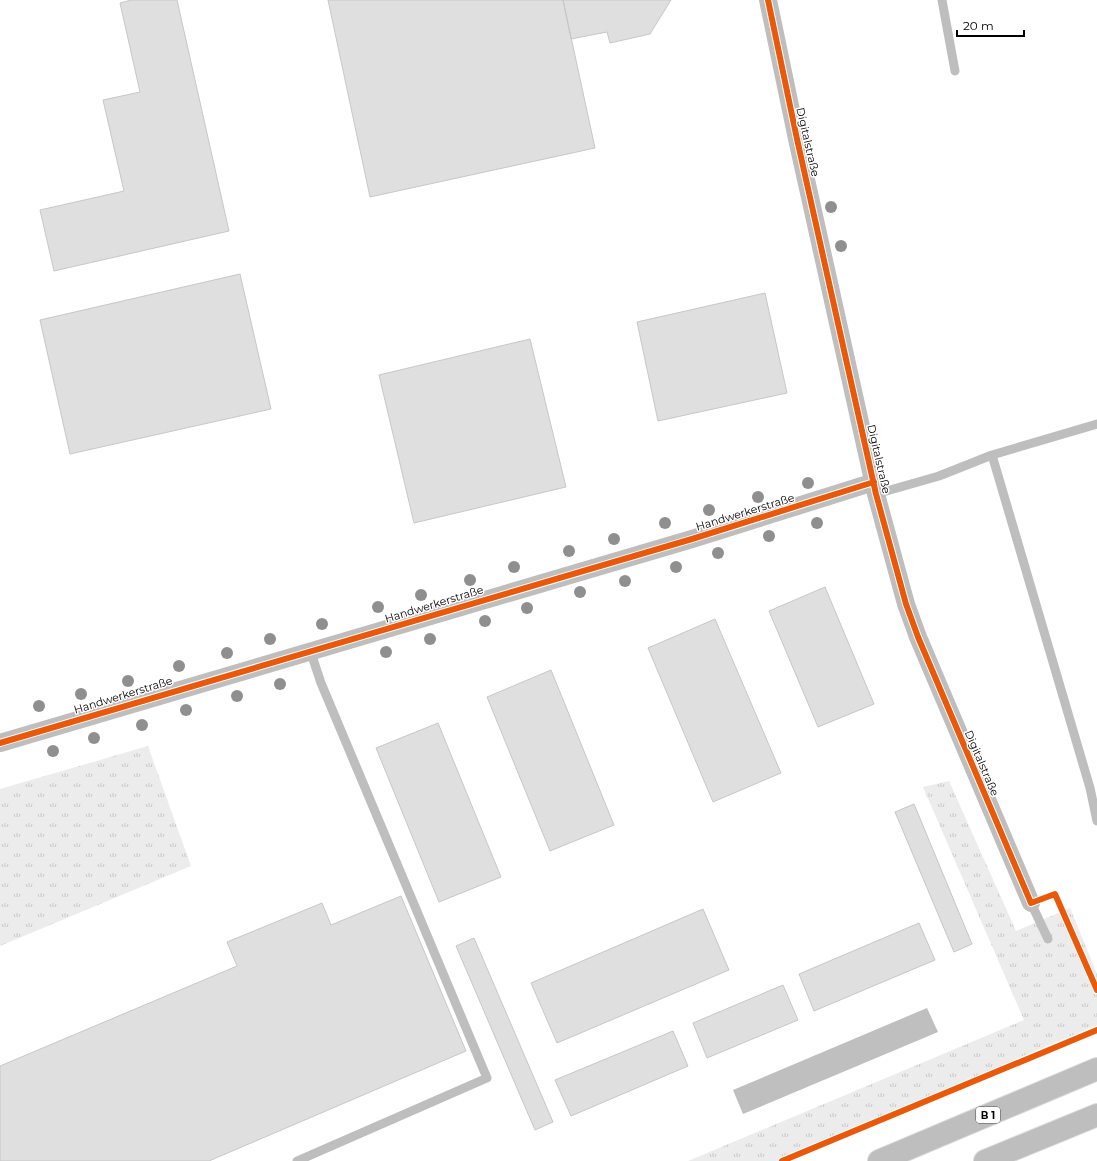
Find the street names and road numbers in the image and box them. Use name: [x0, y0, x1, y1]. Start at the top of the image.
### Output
street label: Digitalstraße: [793, 106, 823, 178]
street label: Digitalstraße: [864, 423, 894, 495]
street label: Handwerkerstraße: [694, 490, 796, 534]
street label: Handwerkerstraße: [383, 582, 485, 626]
street label: Handwerkerstraße: [72, 673, 174, 717]
street label: Digitalstraße: [962, 728, 1002, 798]
road number: B 1: [976, 1107, 1000, 1123]

